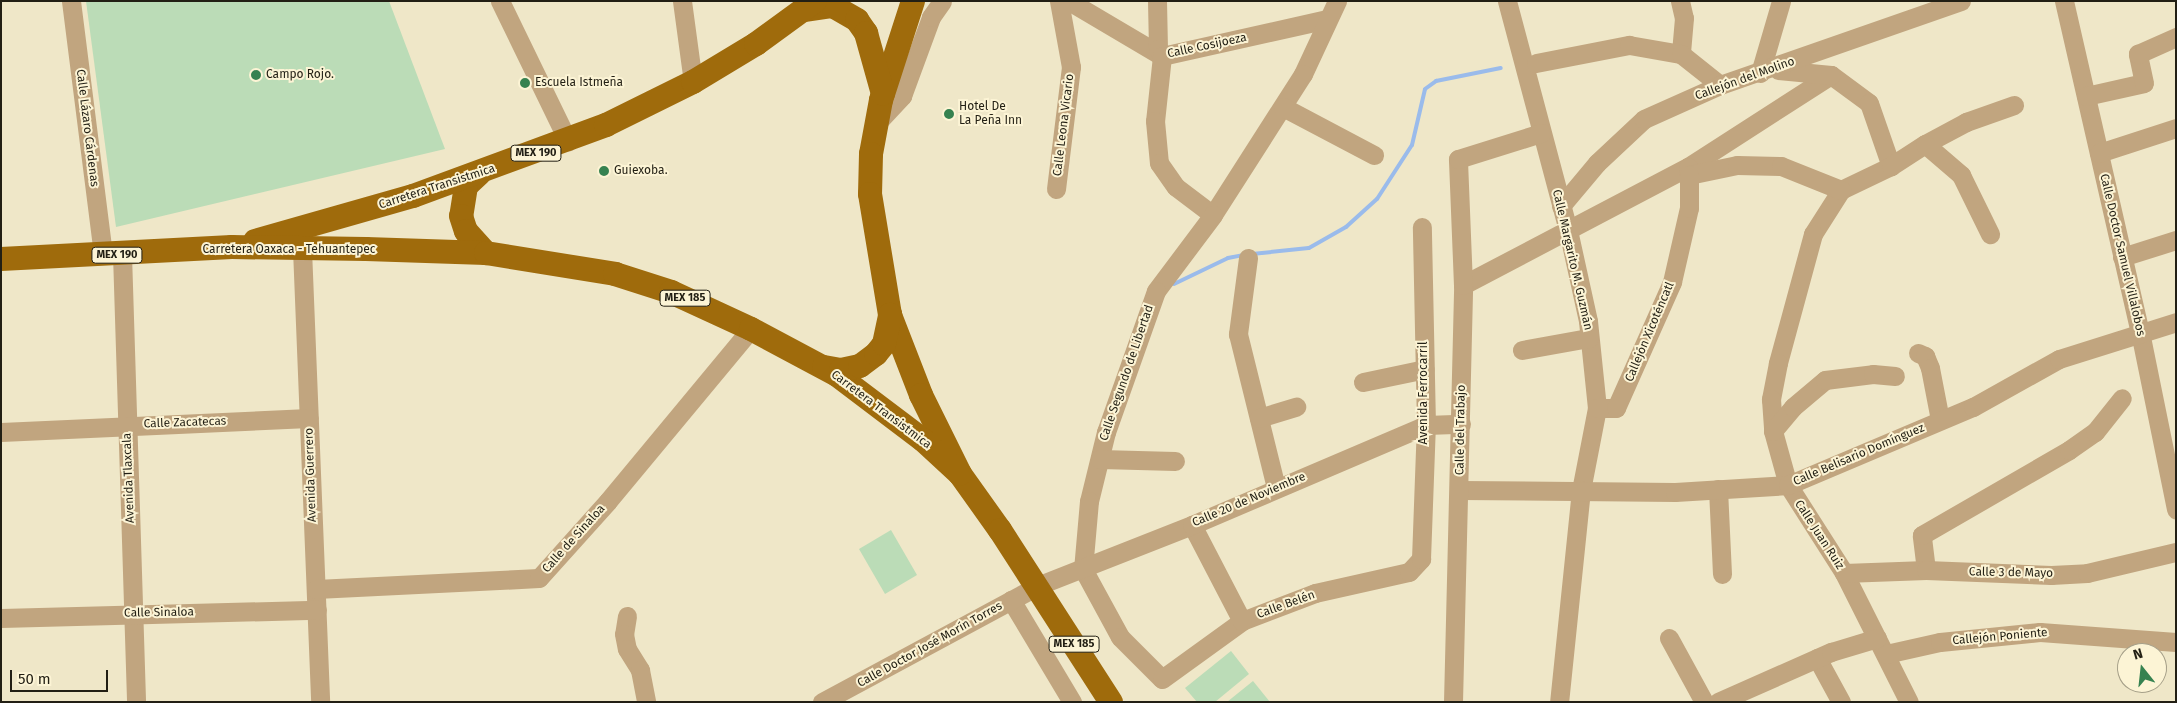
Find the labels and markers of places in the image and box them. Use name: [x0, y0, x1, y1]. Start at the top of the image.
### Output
place label: Campo Rojo.: [266, 68, 334, 82]
marker: Campo Rojo.: [250, 69, 262, 81]
place label: Escuela Istmeña: [535, 76, 623, 90]
marker: Escuela Istmeña: [519, 77, 531, 89]
place label: Hotel De La Peña Inn: [959, 100, 1022, 128]
marker: Hotel De La Peña Inn: [943, 108, 955, 120]
place label: Guiexoba.: [614, 164, 668, 178]
marker: Guiexoba.: [598, 165, 610, 177]

